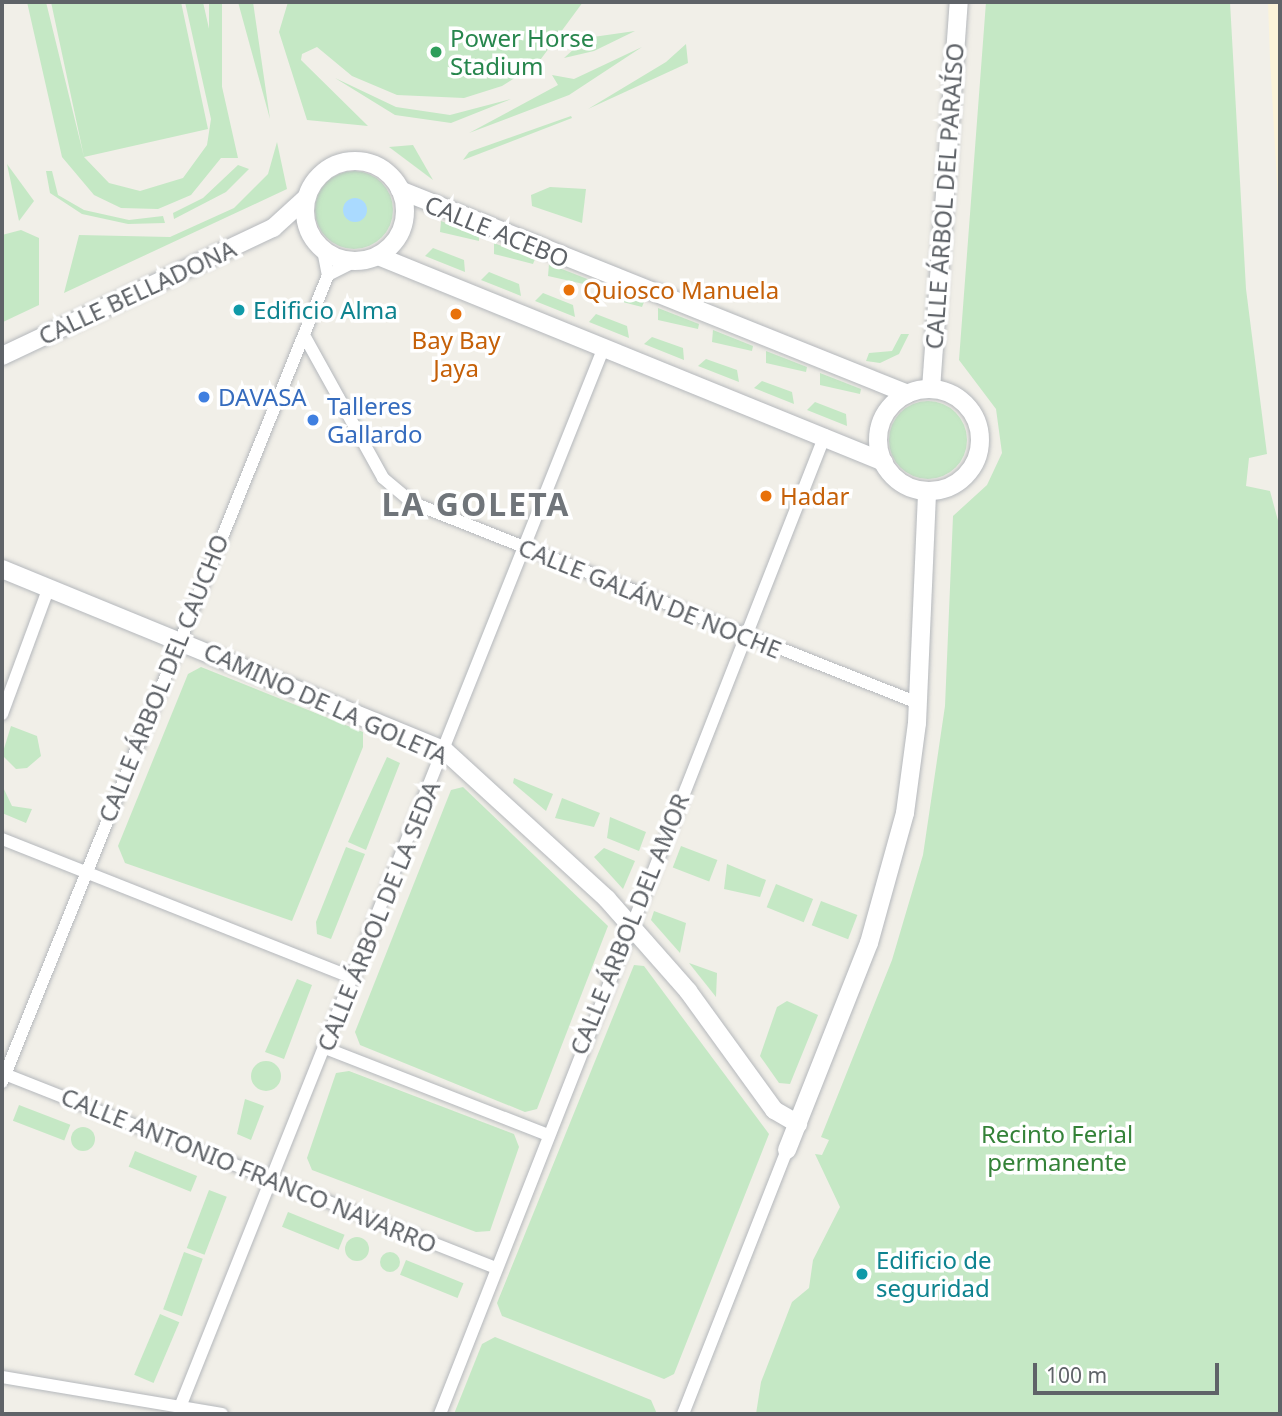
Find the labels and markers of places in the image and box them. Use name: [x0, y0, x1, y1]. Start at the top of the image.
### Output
place label: Power Horse Stadium: [450, 24, 594, 80]
marker: Power Horse Stadium: [428, 44, 444, 60]
place label: Quiosco Manuela: [583, 276, 779, 304]
marker: Quiosco Manuela: [561, 282, 577, 298]
place label: Edificio Alma: [253, 296, 398, 324]
marker: Edificio Alma: [231, 302, 247, 318]
marker: Bay Bay Jaya: [448, 306, 464, 322]
place label: Bay Bay Jaya: [412, 326, 500, 382]
place label: DAVASA: [218, 383, 307, 411]
marker: DAVASA: [196, 389, 212, 405]
place label: Talleres Gallardo: [327, 392, 422, 448]
marker: Talleres Gallardo: [305, 412, 321, 428]
place label: Hadar: [780, 482, 849, 510]
marker: Hadar: [758, 488, 774, 504]
place label: Edificio de seguridad: [876, 1246, 992, 1302]
marker: Edificio de seguridad: [854, 1266, 870, 1282]

